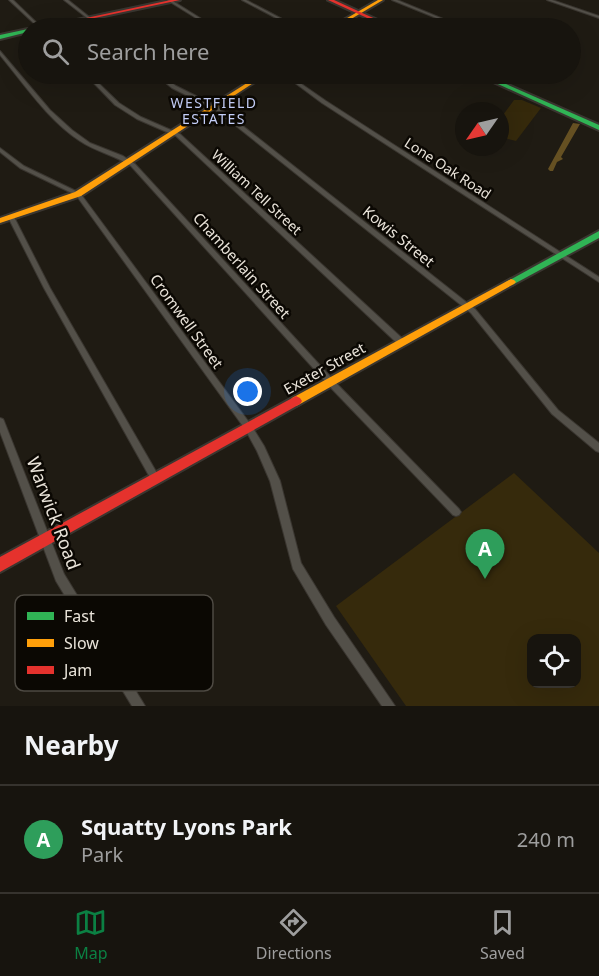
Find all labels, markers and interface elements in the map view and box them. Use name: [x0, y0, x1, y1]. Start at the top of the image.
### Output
search box: [18, 18, 581, 84]
icon: search: [39, 35, 72, 68]
text: Search here: [87, 36, 209, 66]
district label: WESTFIELD ESTATES: [170, 93, 258, 128]
north arrow: [455, 102, 509, 156]
street label: Lone Oak Road: [401, 133, 495, 203]
street label: William Tell Street: [208, 145, 306, 239]
street label: Kowis Street: [359, 201, 439, 271]
street label: Chamberlain Street: [189, 208, 295, 323]
street label: Cromwell Street: [146, 270, 228, 373]
street label: Exeter Street: [280, 337, 369, 399]
your location: [233, 377, 262, 406]
street label: Warwick Road: [21, 453, 87, 573]
pin: A: [466, 530, 504, 579]
legend: [15, 595, 213, 691]
text: Fast: [64, 605, 95, 627]
text: Slow: [64, 632, 99, 654]
map controls: [527, 634, 581, 688]
button: locate: [527, 634, 581, 688]
text: Jam: [62, 659, 92, 681]
text: Nearby: [24, 727, 119, 763]
text: Squatty Lyons Park: [81, 811, 292, 841]
text: A: [37, 826, 50, 853]
text: 240 m: [517, 826, 575, 853]
text: Park: [81, 841, 123, 868]
tab: Map: [74, 906, 107, 964]
tab: Directions: [256, 906, 332, 964]
tab: Saved: [480, 906, 525, 964]

